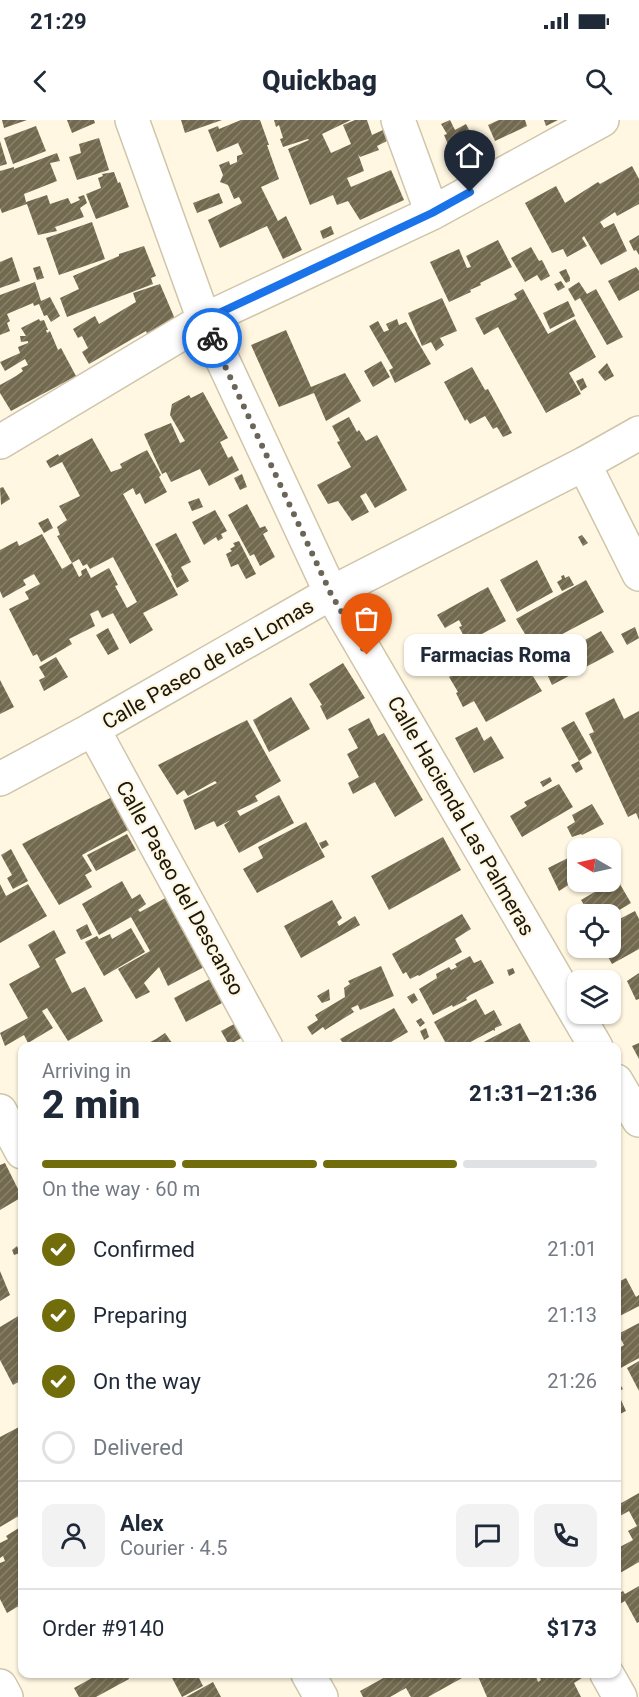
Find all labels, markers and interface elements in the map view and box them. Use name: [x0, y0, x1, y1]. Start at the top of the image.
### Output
text: 21:29: [30, 9, 87, 34]
icon: back: [24, 65, 57, 98]
text: Quickbag: [262, 65, 377, 97]
icon: search: [582, 65, 615, 98]
pin: [444, 130, 495, 192]
icon: home: [453, 139, 486, 172]
courier: [182, 308, 242, 368]
icon: bike: [196, 322, 229, 355]
pin: [341, 593, 392, 655]
street label: Calle Paseo de las Lomas: [98, 594, 318, 734]
icon: bag: [350, 602, 383, 635]
callout: Farmacias Roma: [403, 634, 586, 676]
text: Farmacias Roma: [420, 643, 571, 667]
street label: Calle Hacienda Las Palmeras: [383, 692, 539, 940]
street label: Calle Paseo del Descanso: [111, 777, 249, 999]
north arrow: [567, 838, 621, 892]
map controls: [567, 838, 621, 1024]
button: locate: [567, 904, 621, 958]
button: layers: [567, 970, 621, 1024]
text: Arriving in: [42, 1059, 131, 1083]
text: 21:31–21:36: [469, 1081, 597, 1106]
text: 2 min: [42, 1082, 140, 1128]
text: On the way · 60 m: [42, 1177, 200, 1201]
icon: check: [42, 1233, 75, 1266]
text: Confirmed: [93, 1237, 195, 1262]
text: 21:01: [547, 1237, 597, 1261]
icon: check: [42, 1299, 75, 1332]
text: Preparing: [93, 1303, 187, 1328]
text: 21:13: [547, 1303, 597, 1327]
icon: check: [42, 1365, 75, 1398]
text: On the way: [93, 1369, 201, 1394]
text: 21:26: [547, 1369, 597, 1393]
text: Delivered: [93, 1435, 183, 1460]
button: person: [42, 1504, 105, 1567]
button: chat: [456, 1504, 519, 1567]
button: phone: [534, 1504, 597, 1567]
text: Alex: [120, 1511, 164, 1536]
text: Courier · 4.5: [120, 1536, 227, 1560]
text: Order #9140: [42, 1616, 164, 1641]
text: $173: [547, 1616, 597, 1641]

